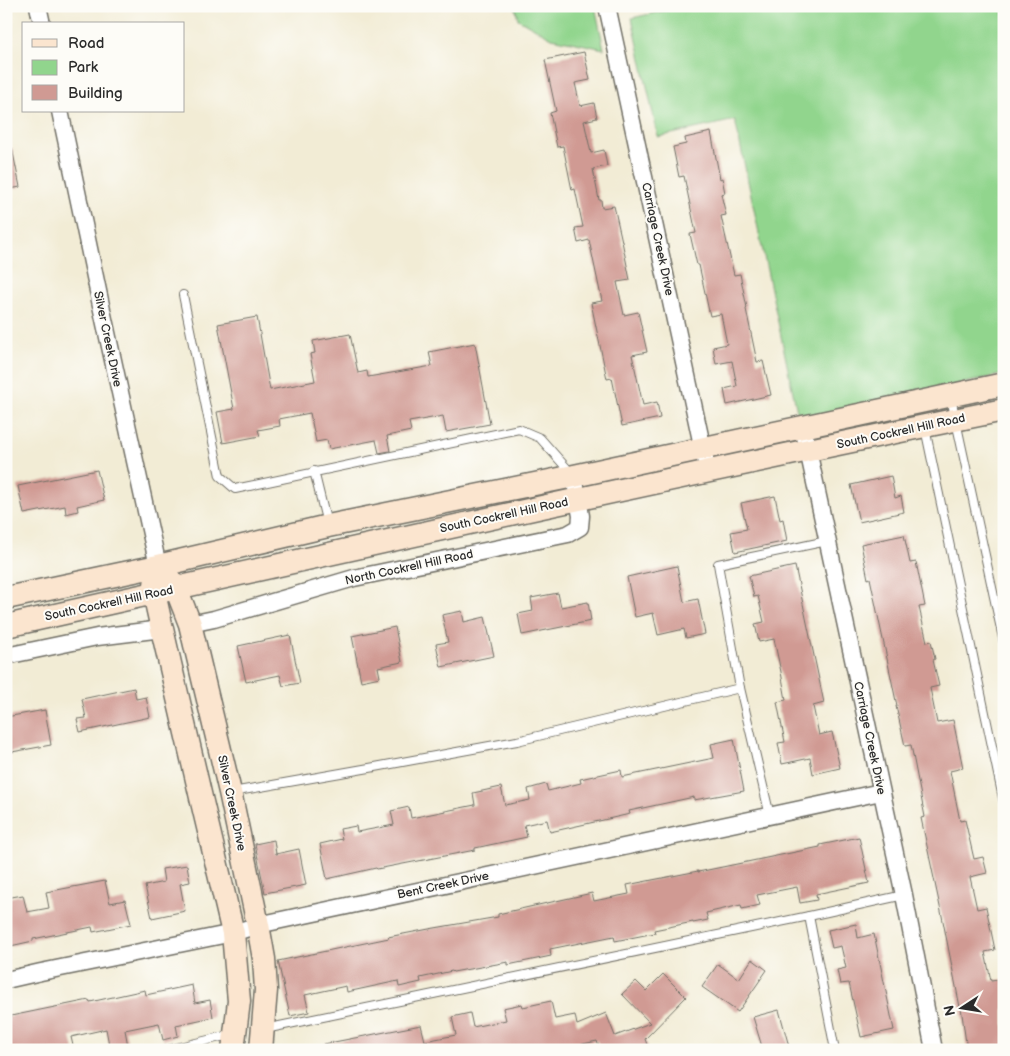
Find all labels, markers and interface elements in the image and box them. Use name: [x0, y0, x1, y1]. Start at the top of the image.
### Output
legend: [22, 22, 185, 112]
text: Road: [68, 34, 104, 53]
text: Park: [68, 58, 99, 77]
text: Building: [68, 84, 123, 103]
street label: Carriage Creek Drive: [638, 181, 677, 297]
street label: Silver Creek Drive: [90, 290, 125, 388]
street label: South Cockrell Hill Road: [836, 411, 967, 452]
street label: South Cockrell Hill Road: [439, 495, 570, 536]
street label: North Cockrell Hill Road: [344, 547, 475, 588]
street label: South Cockrell Hill Road: [44, 583, 175, 624]
street label: Carriage Creek Drive: [850, 680, 889, 796]
street label: Silver Creek Drive: [214, 754, 249, 852]
street label: Bent Creek Drive: [396, 868, 490, 903]
north arrow: [938, 984, 988, 1034]
text: N: [940, 1004, 959, 1018]

